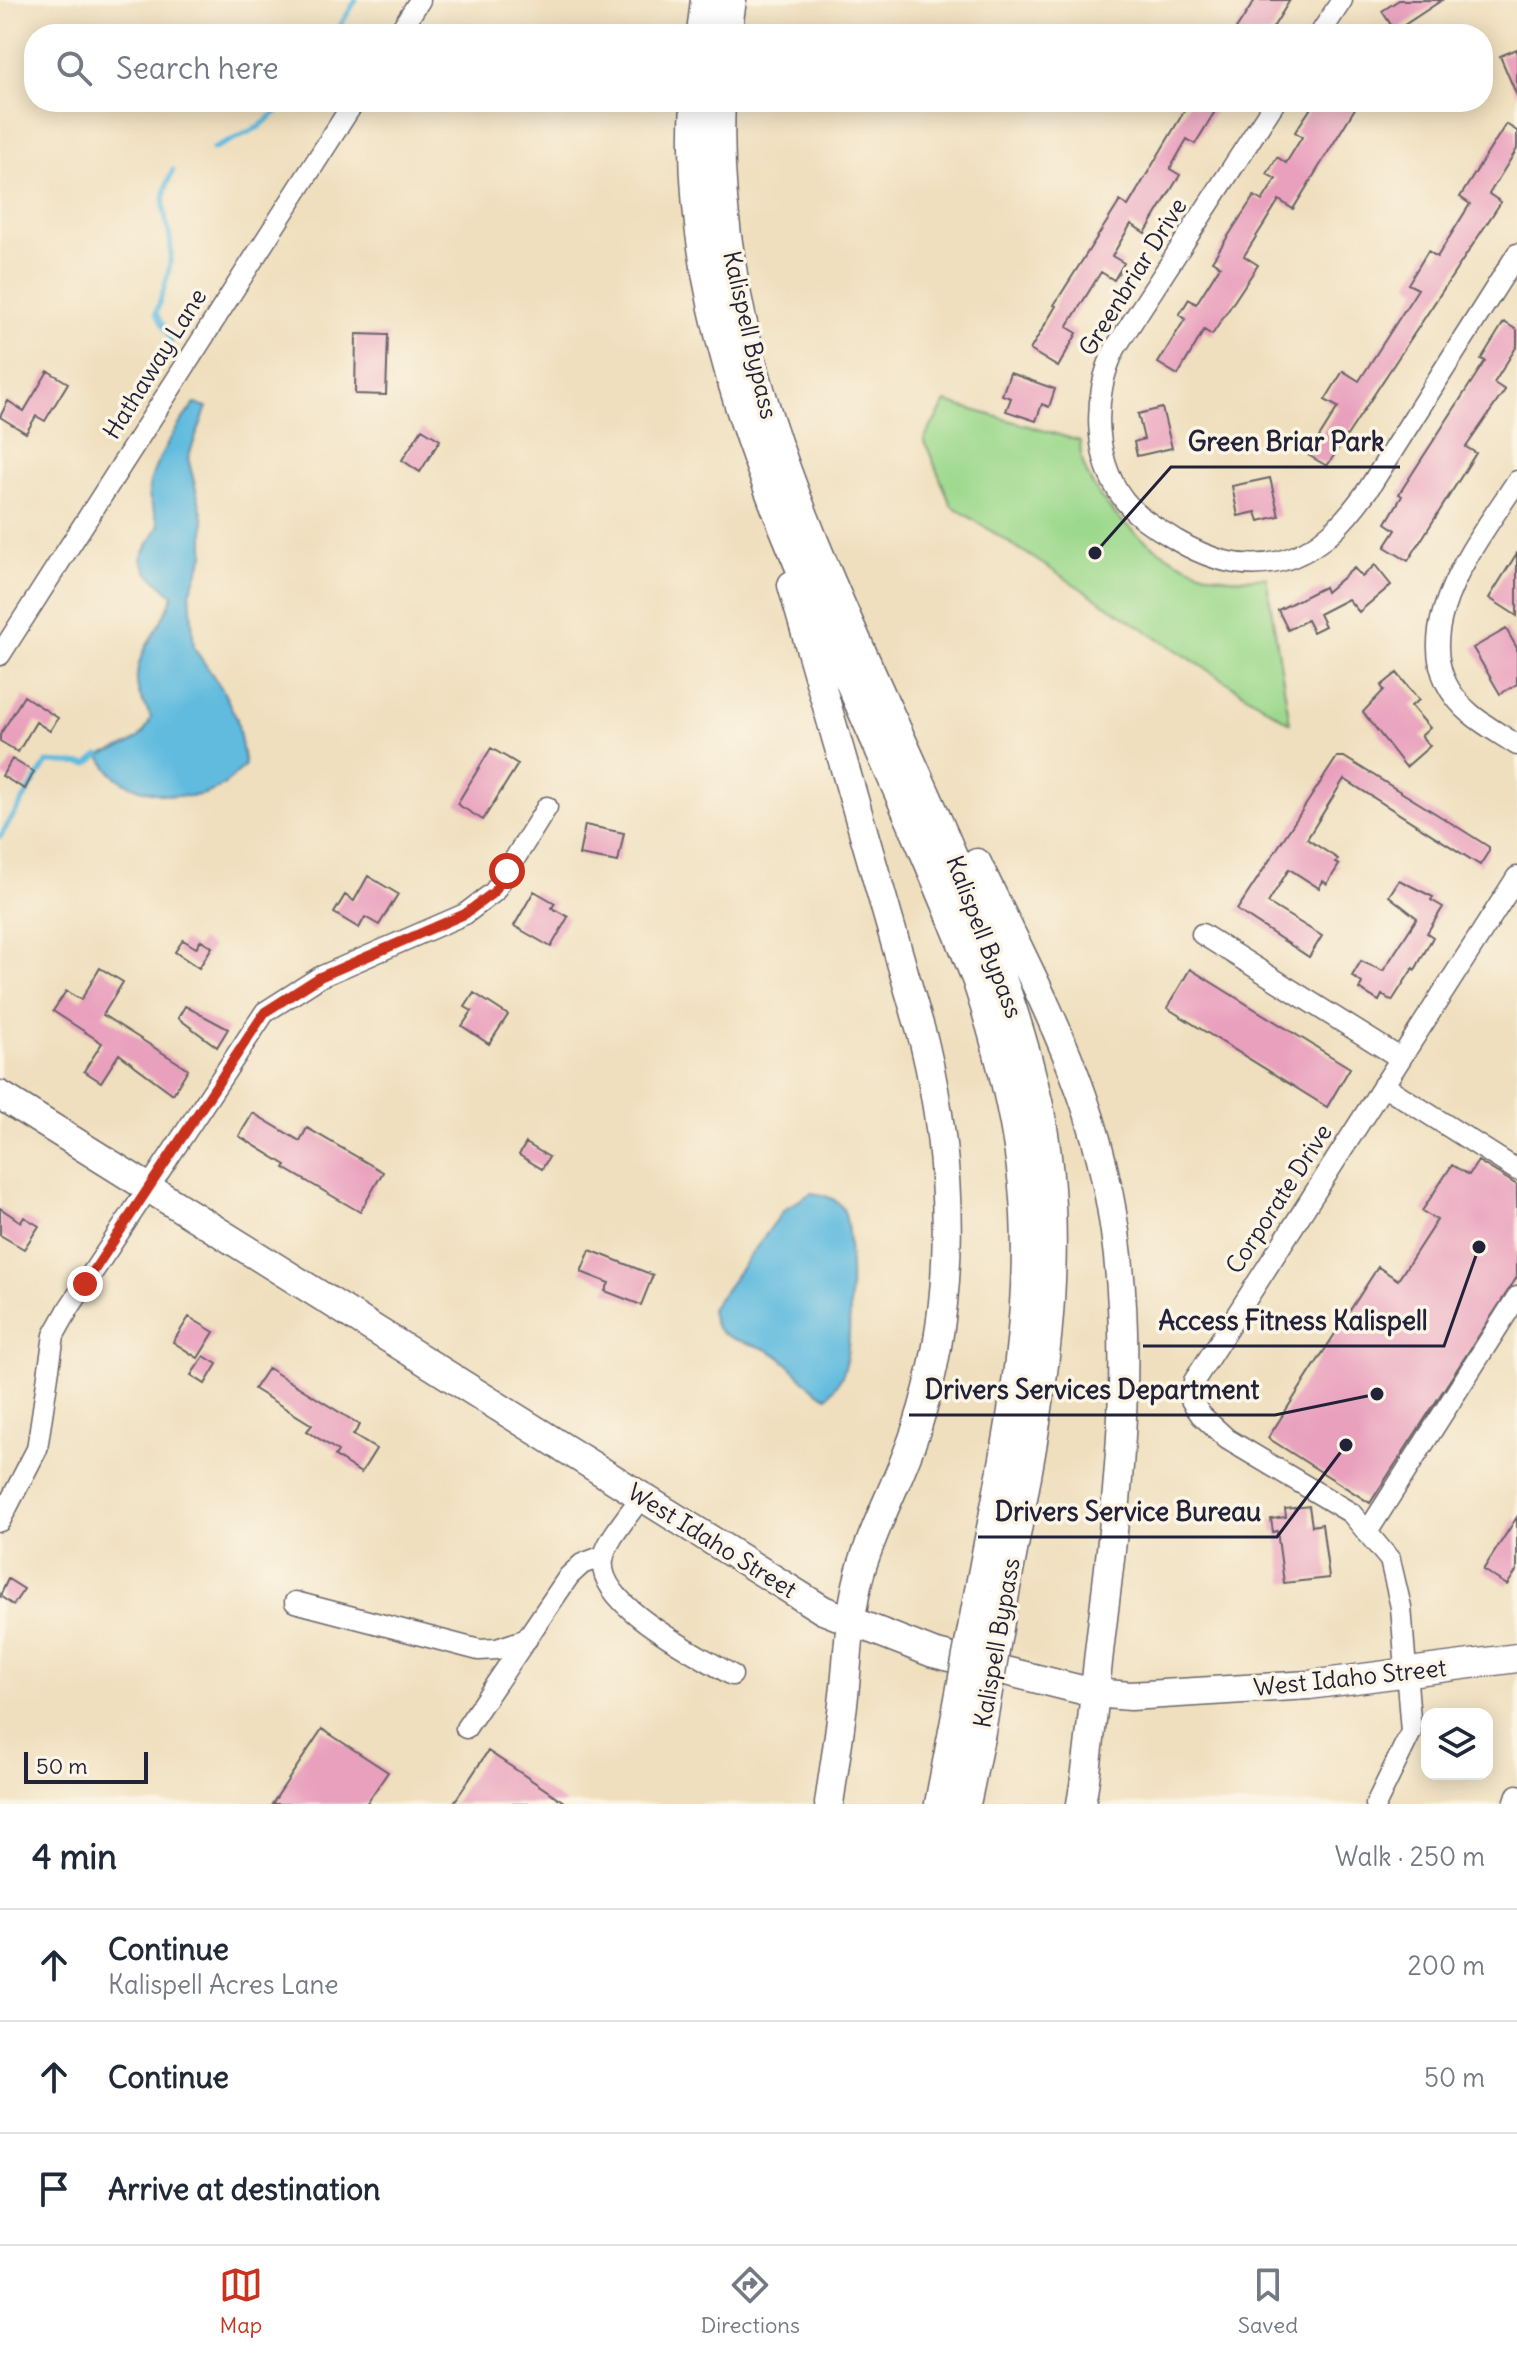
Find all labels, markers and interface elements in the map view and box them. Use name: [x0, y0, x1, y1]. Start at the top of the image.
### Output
search box: [24, 24, 1493, 112]
icon: search: [52, 46, 96, 90]
text: Search here: [116, 49, 279, 87]
street label: Greenbriar Drive: [1072, 192, 1193, 361]
street label: Kalispell Bypass: [717, 248, 785, 422]
street label: Hathaway Lane: [96, 283, 212, 444]
callout: Green Briar Park: [1171, 417, 1400, 467]
text: Green Briar Park: [1188, 425, 1384, 458]
street label: Kalispell Bypass: [940, 851, 1030, 1022]
route start: [489, 853, 525, 889]
street label: Corporate Drive: [1219, 1118, 1338, 1279]
route end: [67, 1266, 103, 1302]
callout: Access Fitness Kalispell: [1143, 1296, 1444, 1346]
text: Access Fitness Kalispell: [1158, 1304, 1428, 1337]
callout: Drivers Services Department: [909, 1365, 1275, 1415]
text: Drivers Services Department: [925, 1373, 1259, 1406]
street label: West Idaho Street: [623, 1476, 803, 1604]
callout: Drivers Service Bureau: [978, 1487, 1277, 1537]
text: Drivers Service Bureau: [995, 1495, 1261, 1528]
street label: Kalispell Bypass: [966, 1556, 1026, 1730]
street label: West Idaho Street: [1252, 1652, 1448, 1702]
map controls: [1421, 1708, 1493, 1780]
button: layers: [1421, 1708, 1493, 1780]
scale bar: [24, 1748, 148, 1784]
text: 50 m: [36, 1752, 88, 1780]
text: 4 min: [32, 1835, 117, 1878]
text: Walk · 250 m: [1335, 1840, 1485, 1873]
text: Continue: [108, 1930, 229, 1968]
icon: ahead: [32, 1943, 76, 1987]
text: 200 m: [1408, 1949, 1485, 1982]
text: Kalispell Acres Lane: [108, 1968, 339, 2001]
icon: ahead: [32, 2055, 76, 2099]
text: Continue: [108, 2058, 229, 2096]
text: 50 m: [1424, 2061, 1485, 2094]
icon: arrive: [32, 2167, 76, 2211]
text: Arrive at destination: [108, 2170, 380, 2208]
tab: Map: [219, 2263, 263, 2339]
tab: Directions: [701, 2263, 800, 2339]
tab: Saved: [1238, 2263, 1298, 2339]

